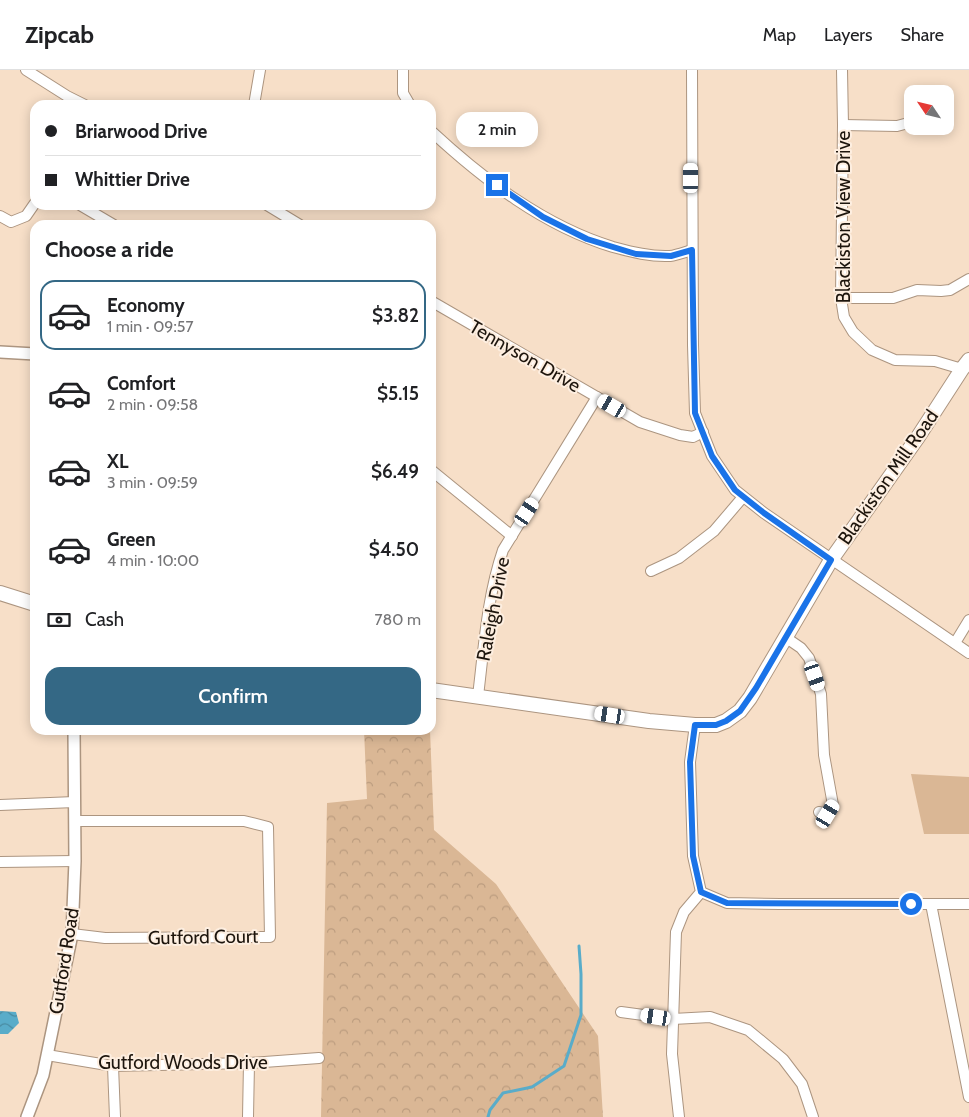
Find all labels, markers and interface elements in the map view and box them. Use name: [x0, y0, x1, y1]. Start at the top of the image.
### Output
text: Zipcab: [25, 20, 94, 49]
text: Map: [763, 24, 796, 46]
text: Layers: [824, 24, 873, 46]
text: Share: [901, 24, 944, 46]
north arrow: [904, 85, 954, 135]
map controls: [904, 85, 954, 135]
callout: 2 min: [456, 112, 538, 148]
text: Briarwood Drive: [75, 120, 207, 143]
text: 2 min: [478, 120, 516, 139]
street label: Blackiston View Drive: [832, 131, 855, 303]
car: [683, 163, 698, 193]
text: Whittier Drive: [75, 168, 190, 191]
route end: [486, 174, 508, 196]
text: Choose a ride: [45, 236, 174, 263]
icon: car: [47, 293, 92, 338]
text: Economy: [107, 294, 185, 317]
text: $3.82: [372, 304, 419, 327]
street label: Tennyson Drive: [465, 315, 585, 397]
text: 1 min · 09:57: [107, 317, 193, 336]
icon: car: [47, 371, 92, 416]
text: Comfort: [107, 372, 176, 395]
text: $5.15: [377, 382, 419, 405]
car: [595, 392, 628, 420]
text: 2 min · 09:58: [107, 395, 198, 414]
street label: Blackiston Mill Road: [833, 405, 943, 549]
icon: car: [47, 449, 92, 494]
text: XL: [107, 450, 128, 473]
text: $6.49: [371, 460, 419, 483]
text: 3 min · 09:59: [107, 473, 198, 492]
car: [512, 495, 541, 529]
icon: car: [47, 527, 92, 572]
text: Green: [107, 528, 156, 551]
text: $4.50: [369, 538, 419, 561]
text: 4 min · 10:00: [107, 551, 199, 570]
street label: Raleigh Drive: [472, 555, 514, 663]
icon: cash: [45, 606, 73, 634]
text: Cash: [85, 608, 124, 631]
text: 780 m: [374, 610, 421, 629]
car: [803, 659, 826, 693]
button: Confirm: [45, 667, 421, 725]
car: [594, 705, 625, 725]
car: [813, 797, 842, 831]
route start: [900, 893, 922, 915]
street label: Gutford Road: [44, 906, 84, 1016]
street label: Gutford Court: [148, 925, 259, 949]
car: [640, 1007, 671, 1027]
street label: Gutford Woods Drive: [98, 1051, 268, 1074]

